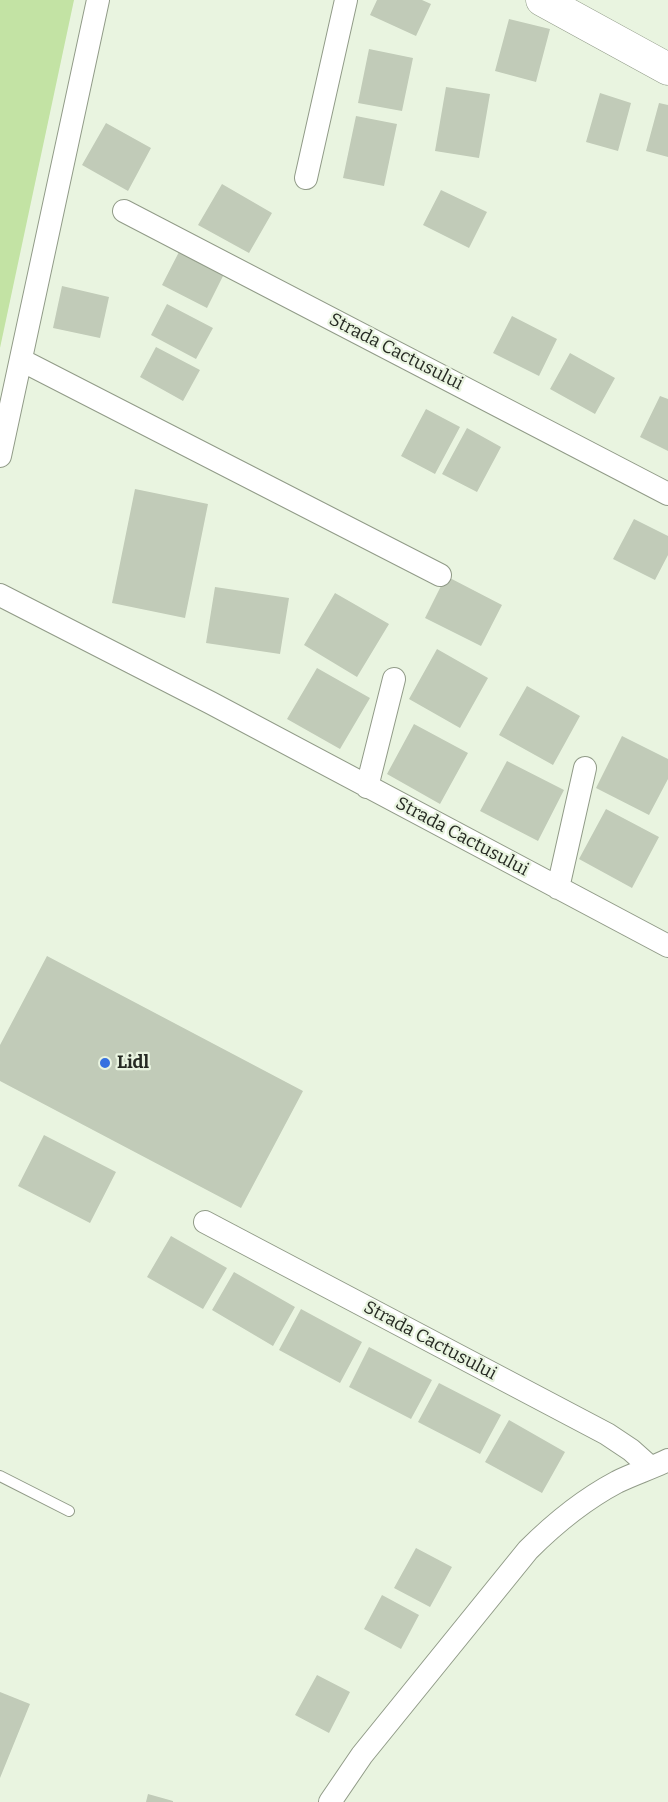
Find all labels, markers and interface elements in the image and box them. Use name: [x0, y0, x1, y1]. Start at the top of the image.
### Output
street label: Strada Cactusului: [325, 309, 467, 395]
street label: Strada Cactusului: [392, 793, 532, 881]
place label: Lidl: [117, 1052, 149, 1074]
marker: Lidl: [98, 1056, 112, 1070]
street label: Strada Cactusului: [360, 1297, 500, 1385]

